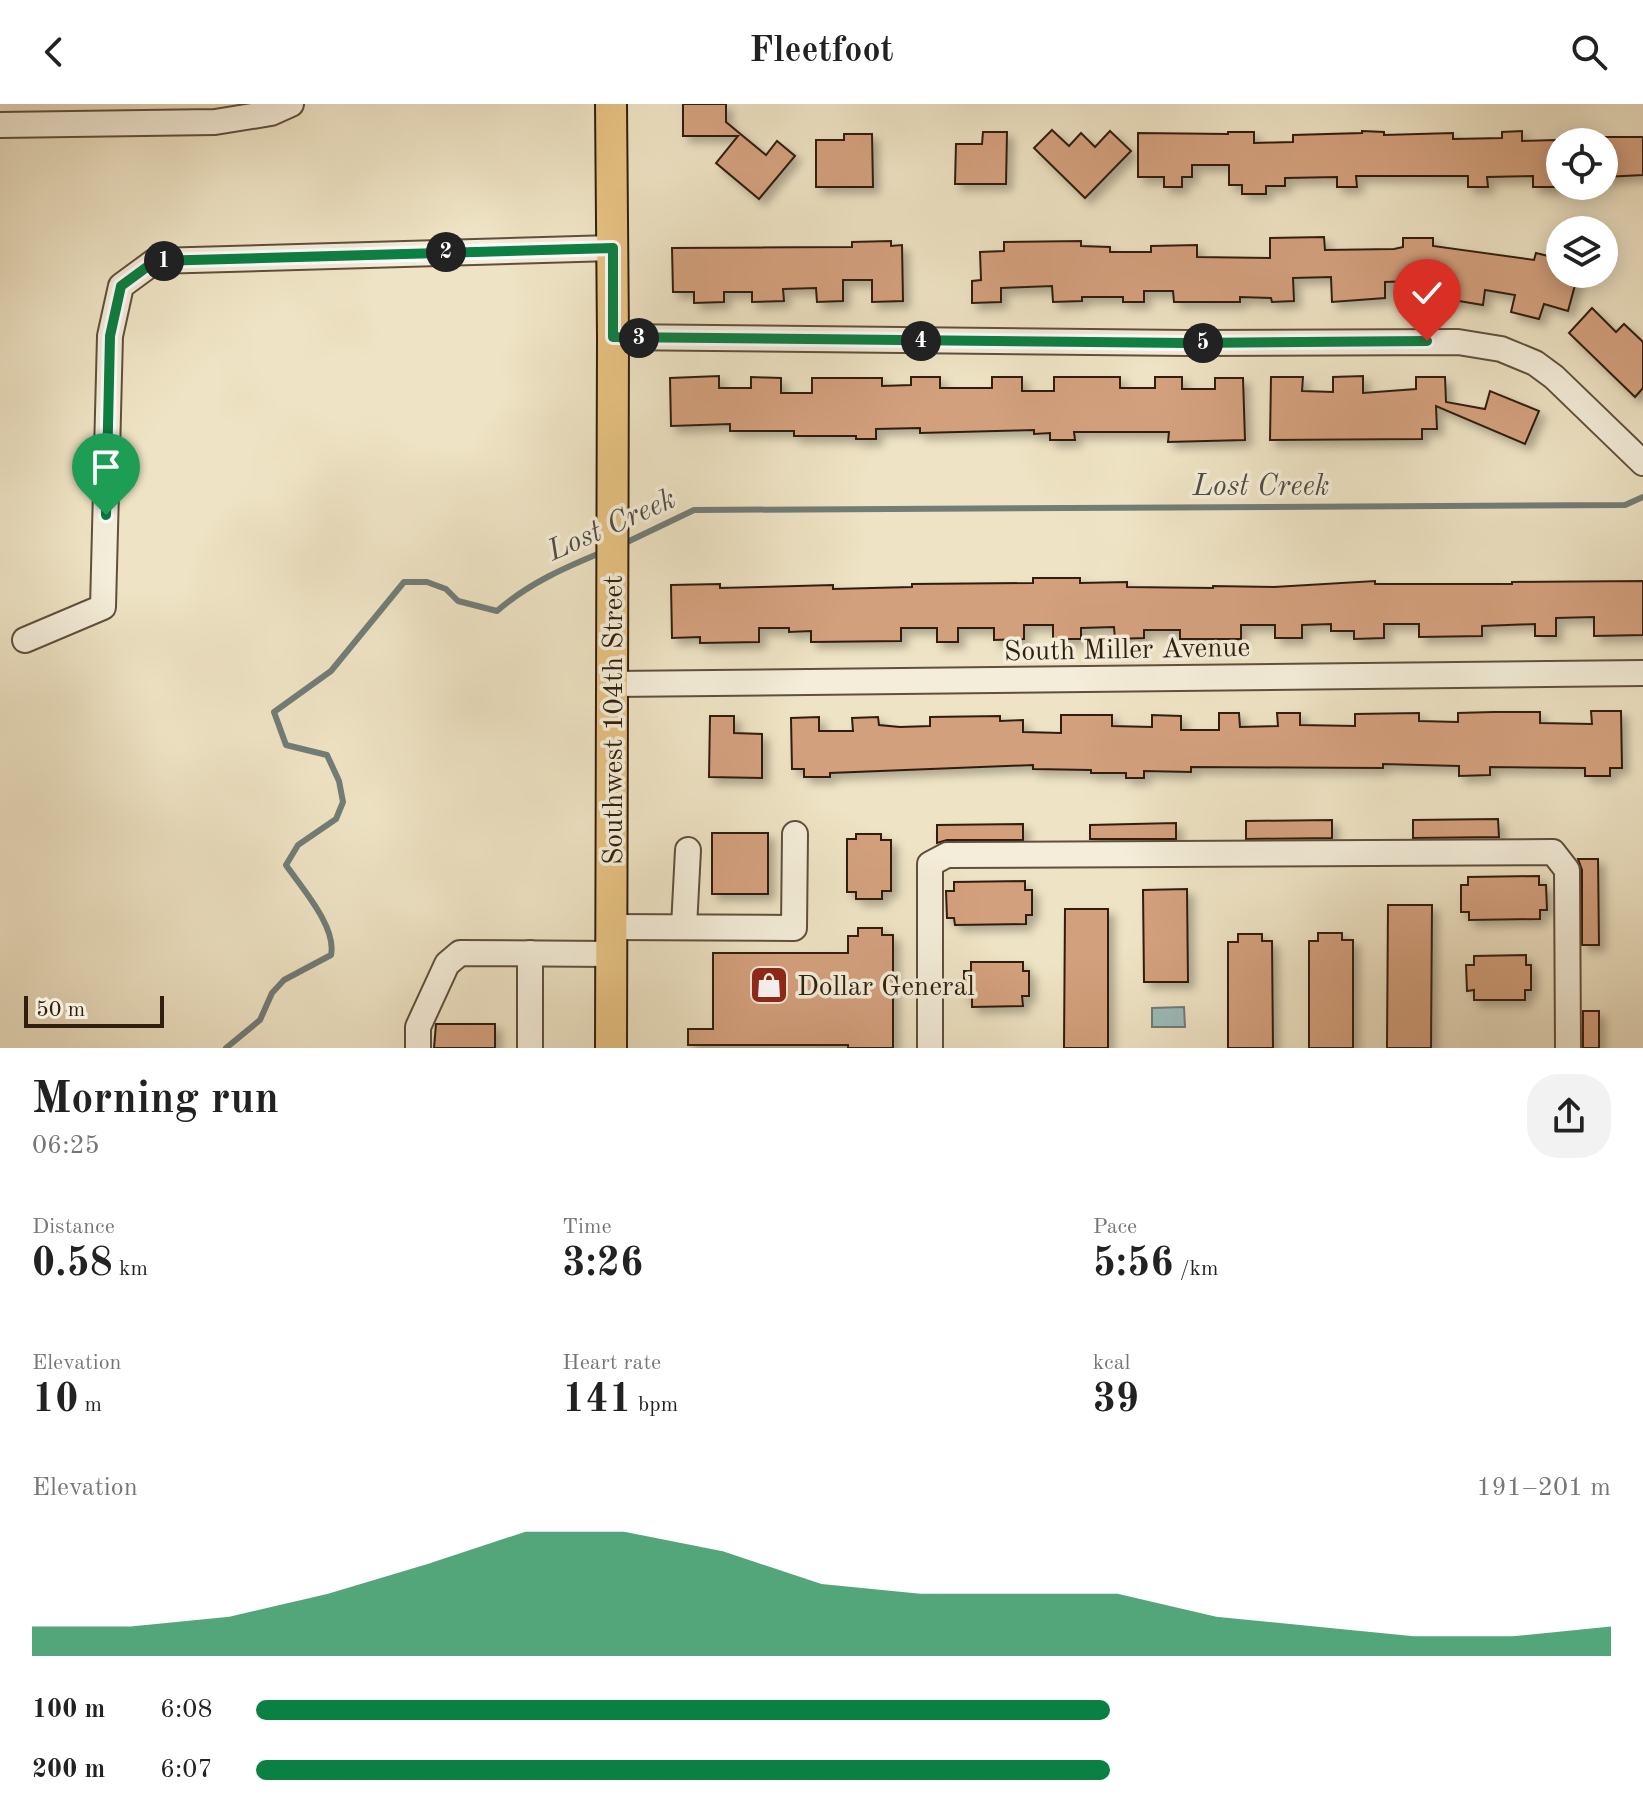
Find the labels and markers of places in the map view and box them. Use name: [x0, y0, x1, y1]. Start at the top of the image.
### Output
pin: 2: [426, 232, 466, 272]
pin: 1: [144, 241, 184, 281]
pin: [1393, 259, 1461, 341]
pin: 3: [619, 318, 659, 358]
pin: 4: [901, 321, 941, 361]
pin: 5: [1183, 323, 1223, 363]
pin: [72, 433, 140, 515]
shop icon: Dollar General: [748, 964, 790, 1006]
place label: Dollar General: [797, 974, 975, 1002]

